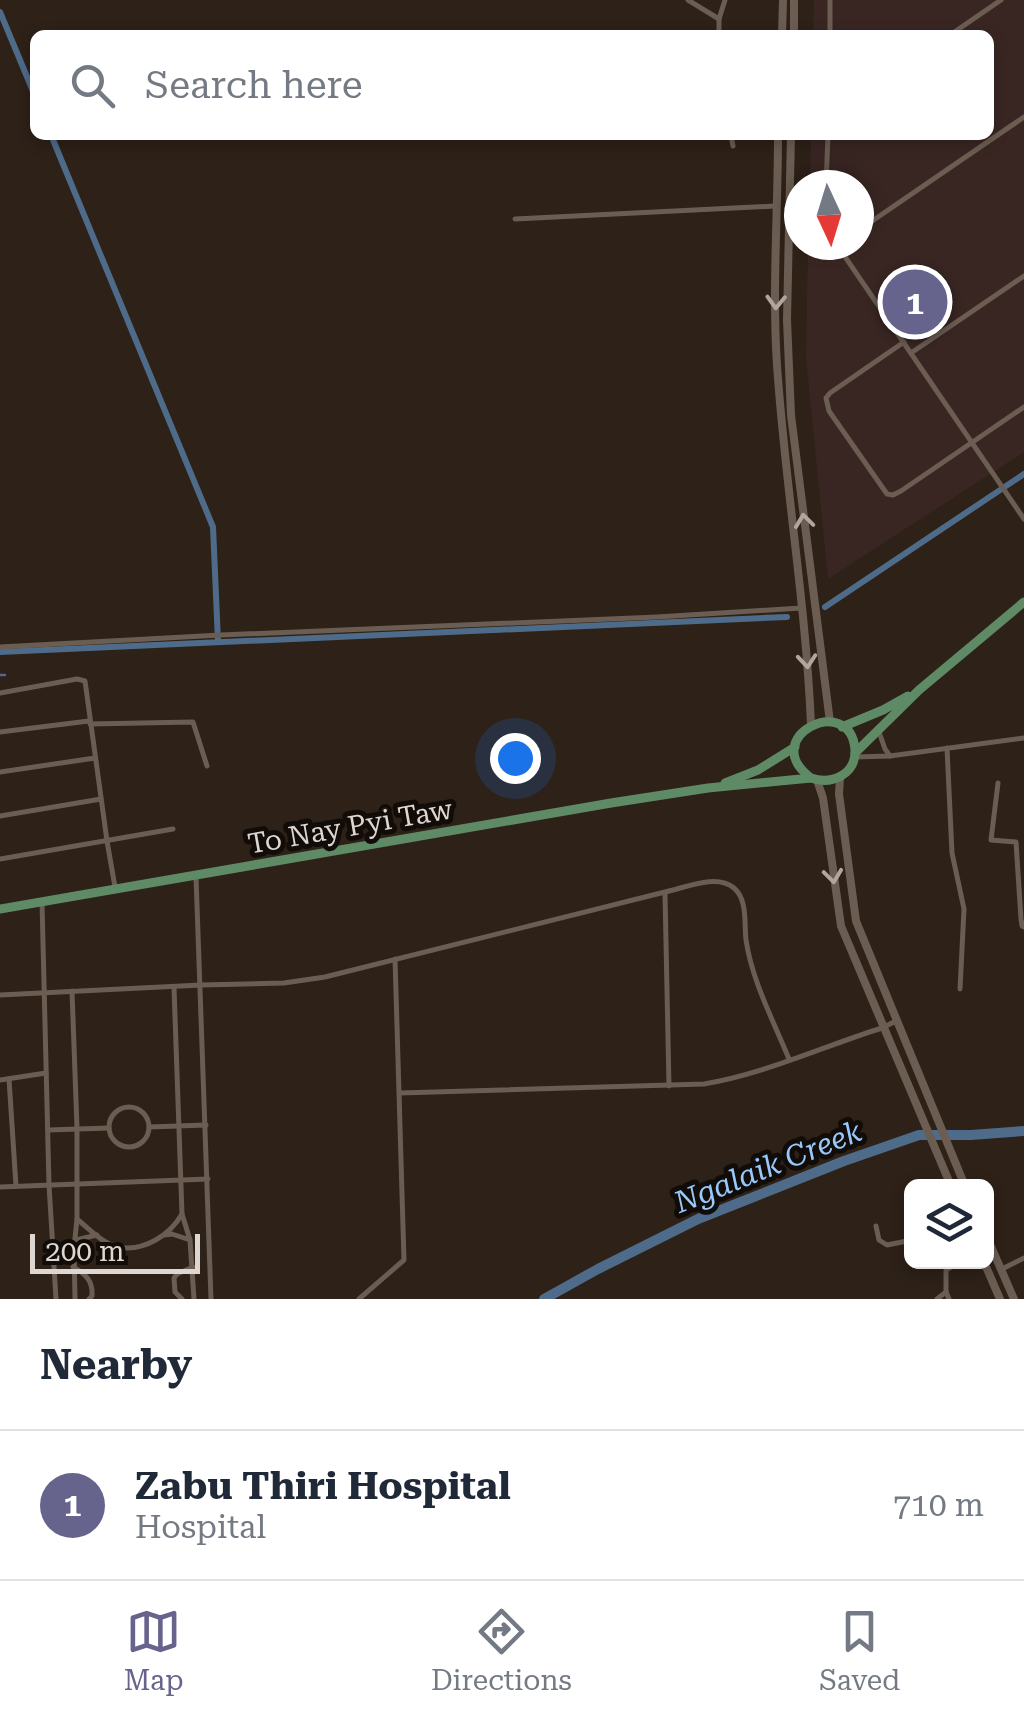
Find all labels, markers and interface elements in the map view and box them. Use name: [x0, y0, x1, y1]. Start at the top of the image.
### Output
search box: [30, 30, 994, 140]
icon: search: [65, 58, 120, 113]
text: Search here: [145, 63, 363, 107]
north arrow: [784, 170, 874, 260]
pin: 1: [882, 264, 948, 340]
one-way arrow: [765, 295, 786, 311]
one-way arrow: [795, 513, 816, 529]
one-way arrow: [795, 653, 817, 669]
your location: [490, 733, 541, 784]
street label: To Nay Pyi Taw: [245, 792, 456, 861]
one-way arrow: [821, 868, 842, 885]
water label: Ngalaik Creek: [668, 1113, 867, 1220]
map controls: [904, 1179, 994, 1269]
button: layers: [904, 1179, 994, 1269]
scale bar: [30, 1229, 200, 1274]
text: 200 m: [45, 1235, 125, 1268]
text: Nearby: [40, 1340, 192, 1389]
text: Zabu Thiri Hospital: [135, 1464, 511, 1508]
text: 1: [64, 1486, 81, 1524]
text: 710 m: [893, 1486, 984, 1524]
text: Hospital: [135, 1508, 266, 1546]
tab: Map: [124, 1604, 184, 1697]
tab: Directions: [431, 1604, 572, 1697]
tab: Saved: [819, 1604, 900, 1697]

